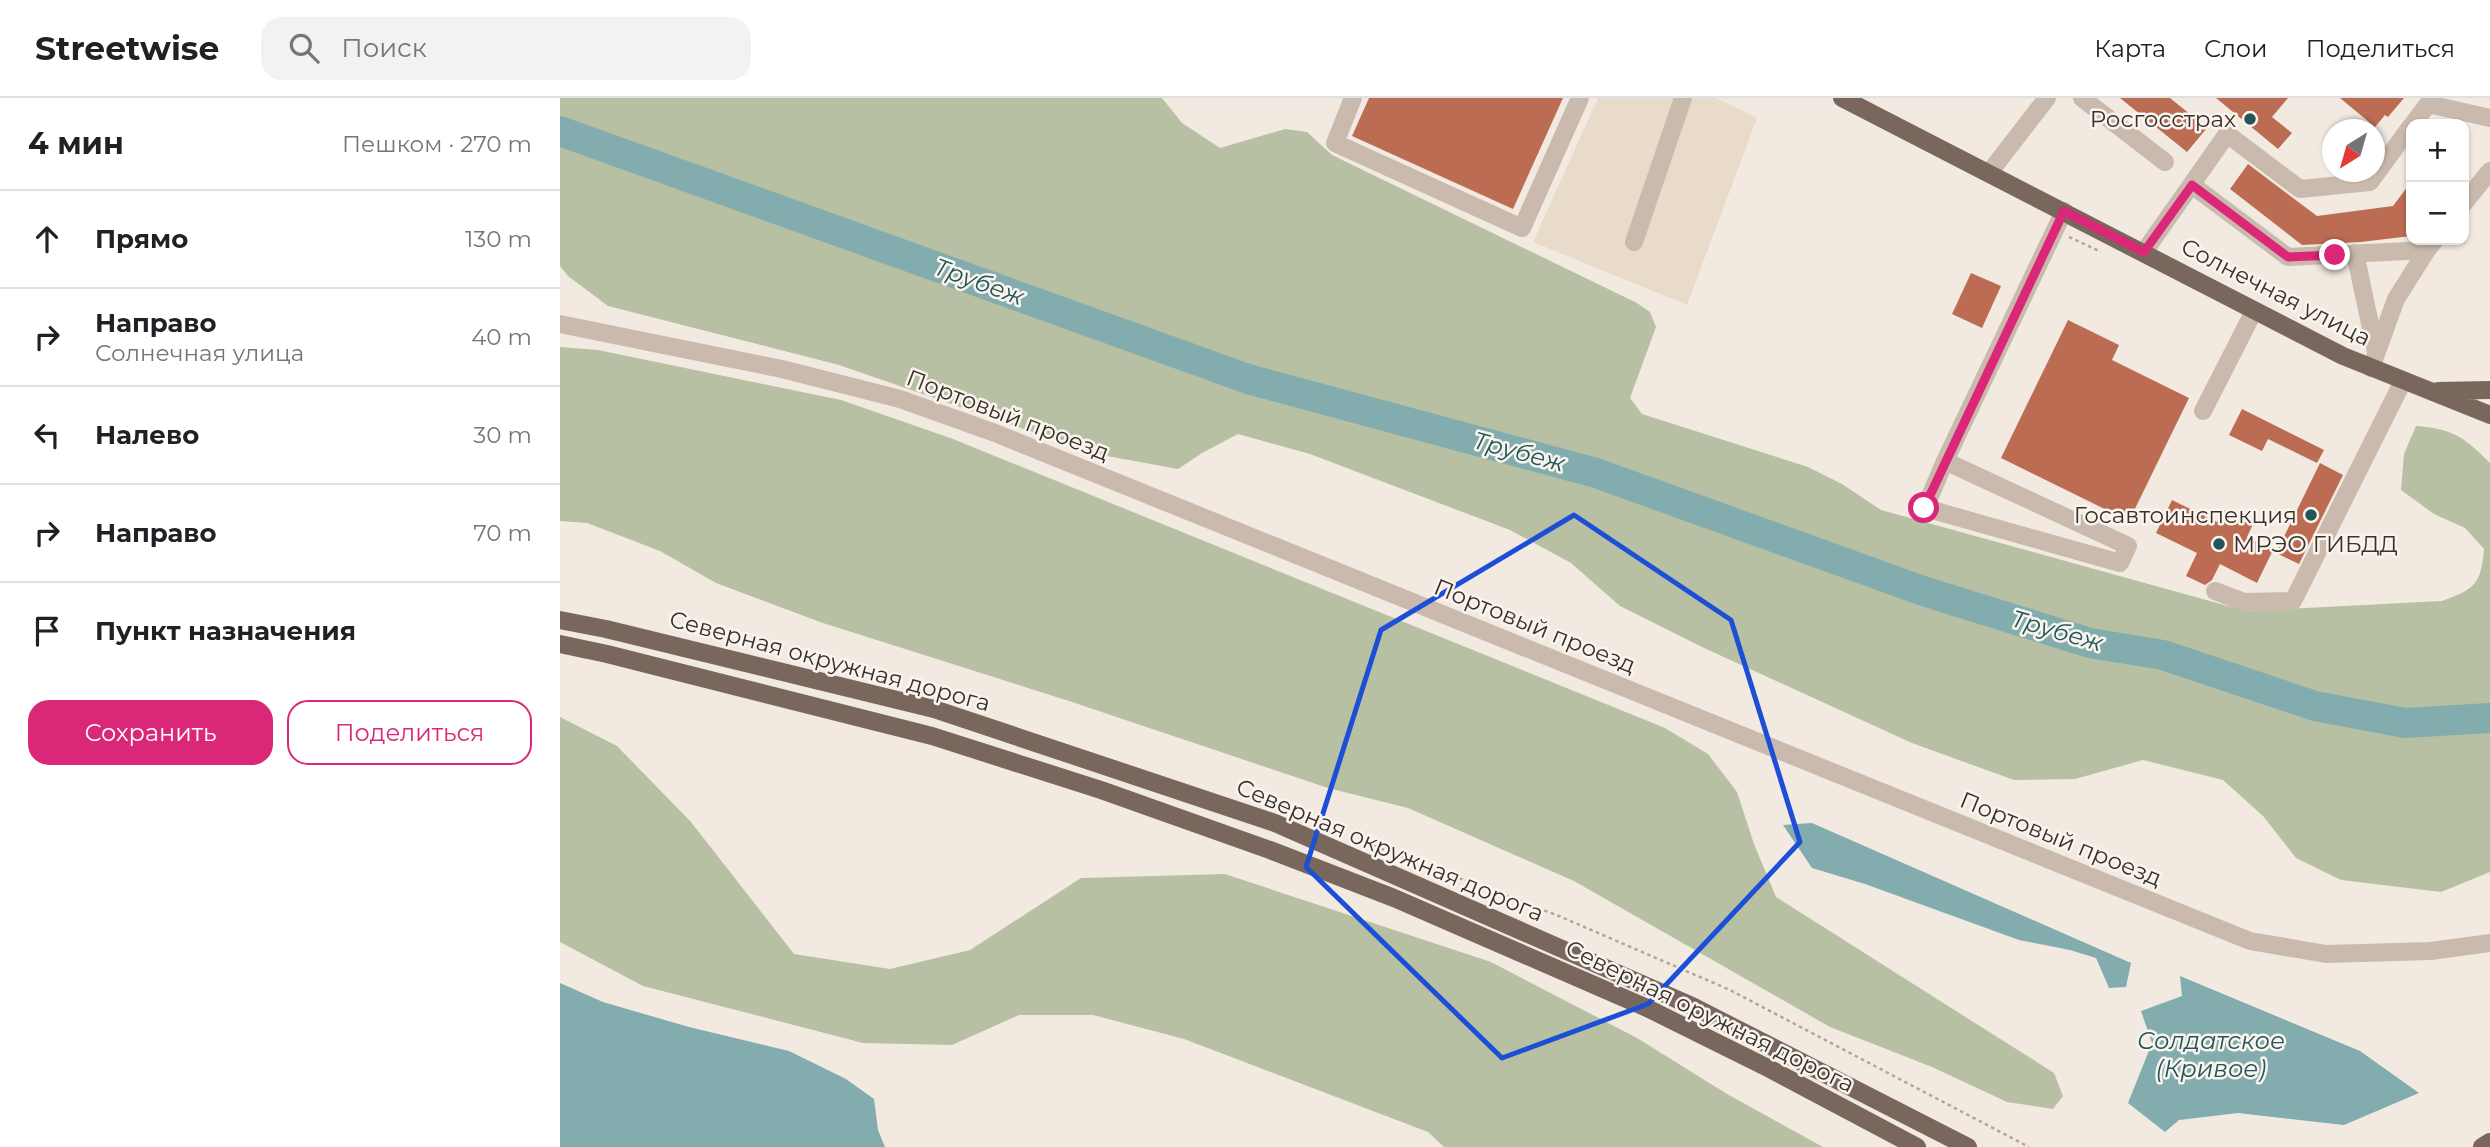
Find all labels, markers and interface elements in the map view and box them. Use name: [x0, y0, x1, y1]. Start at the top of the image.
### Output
search box: [261, 17, 751, 80]
text: Streetwise: [35, 28, 219, 68]
icon: search: [285, 29, 323, 67]
text: Поиск: [341, 32, 427, 64]
text: Карта: [2094, 34, 2166, 63]
text: Слои: [2204, 34, 2268, 63]
text: Поделиться: [2306, 34, 2455, 63]
place label: Росгосстрах: [2090, 105, 2236, 133]
marker: Росгосстрах: [2242, 111, 2258, 127]
north arrow: [2322, 119, 2385, 182]
map controls: [2406, 119, 2469, 245]
button: +: [2406, 119, 2469, 182]
text: 4 мин: [28, 125, 124, 162]
text: Пешком · 270 m: [342, 130, 532, 158]
button: −: [2406, 182, 2469, 245]
icon: ahead: [28, 220, 66, 258]
text: Прямо: [95, 223, 188, 255]
text: 130 m: [465, 225, 532, 253]
street label: Солнечная улица: [2176, 232, 2376, 352]
route end: [2319, 239, 2350, 270]
water label: Трубеж: [930, 252, 1029, 312]
text: Направо: [95, 307, 216, 339]
icon: right: [28, 318, 66, 356]
text: 40 m: [471, 323, 532, 351]
text: Солнечная улица: [95, 339, 304, 367]
street label: Портовый проезд: [903, 363, 1113, 467]
icon: left: [28, 416, 66, 454]
text: Налево: [95, 419, 199, 451]
text: 30 m: [473, 421, 532, 449]
water label: Трубеж: [1470, 425, 1569, 478]
route start: [1908, 492, 1939, 523]
place label: Госавтоинспекция: [2074, 501, 2297, 529]
marker: Госавтоинспекция: [2303, 507, 2319, 523]
icon: right: [28, 514, 66, 552]
text: Направо: [95, 517, 216, 549]
text: 70 m: [473, 519, 532, 547]
place label: МРЭО ГИБДД: [2233, 530, 2398, 558]
marker: МРЭО ГИБДД: [2211, 536, 2227, 552]
street label: Портовый проезд: [1430, 573, 1640, 679]
water label: Трубеж: [2008, 604, 2107, 658]
street label: Северная окружная дорога: [666, 605, 994, 717]
icon: arrive: [28, 612, 66, 650]
text: Пункт назначения: [95, 615, 356, 647]
button: Сохранить: [28, 700, 273, 765]
button: Поделиться: [287, 700, 532, 765]
street label: Северная окружная дорога: [1232, 772, 1548, 928]
street label: Портовый проезд: [1956, 786, 2166, 892]
street label: Северная оружная дорога: [1561, 934, 1859, 1098]
water label: Солдатское (Кривое): [2137, 1026, 2285, 1083]

